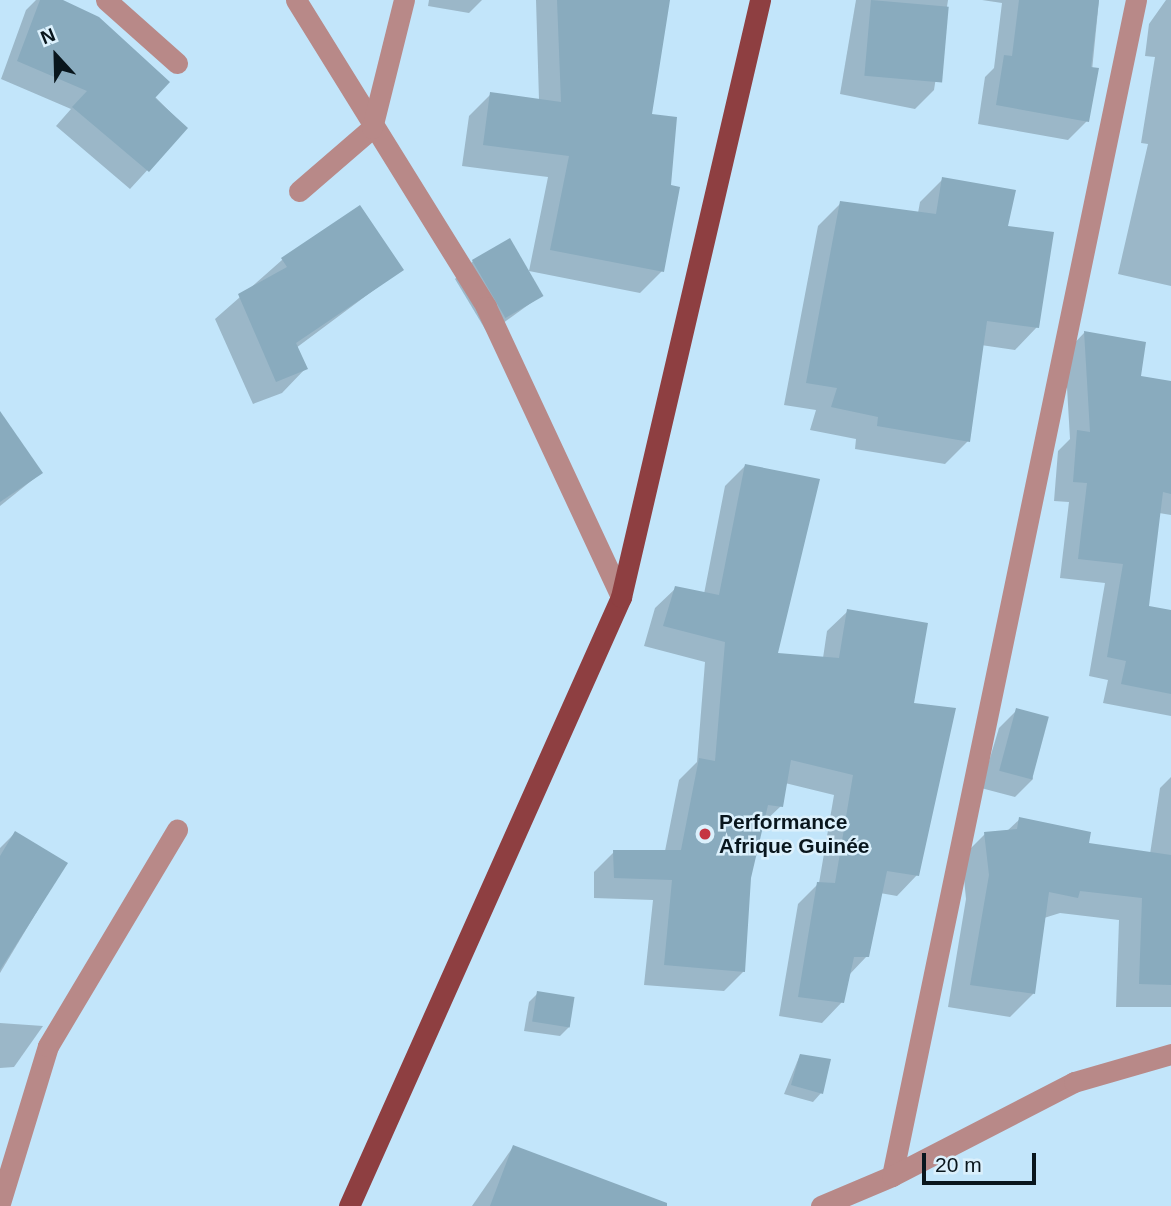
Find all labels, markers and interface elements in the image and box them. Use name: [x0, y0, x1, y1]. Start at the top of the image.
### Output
north arrow: [21, 21, 91, 91]
text: N: [38, 24, 58, 48]
place label: Performance Afrique Guinée: [719, 809, 870, 859]
marker: Performance Afrique Guinée: [697, 826, 713, 842]
scale bar: [926, 1140, 1040, 1184]
text: 20 m: [935, 1153, 982, 1176]

